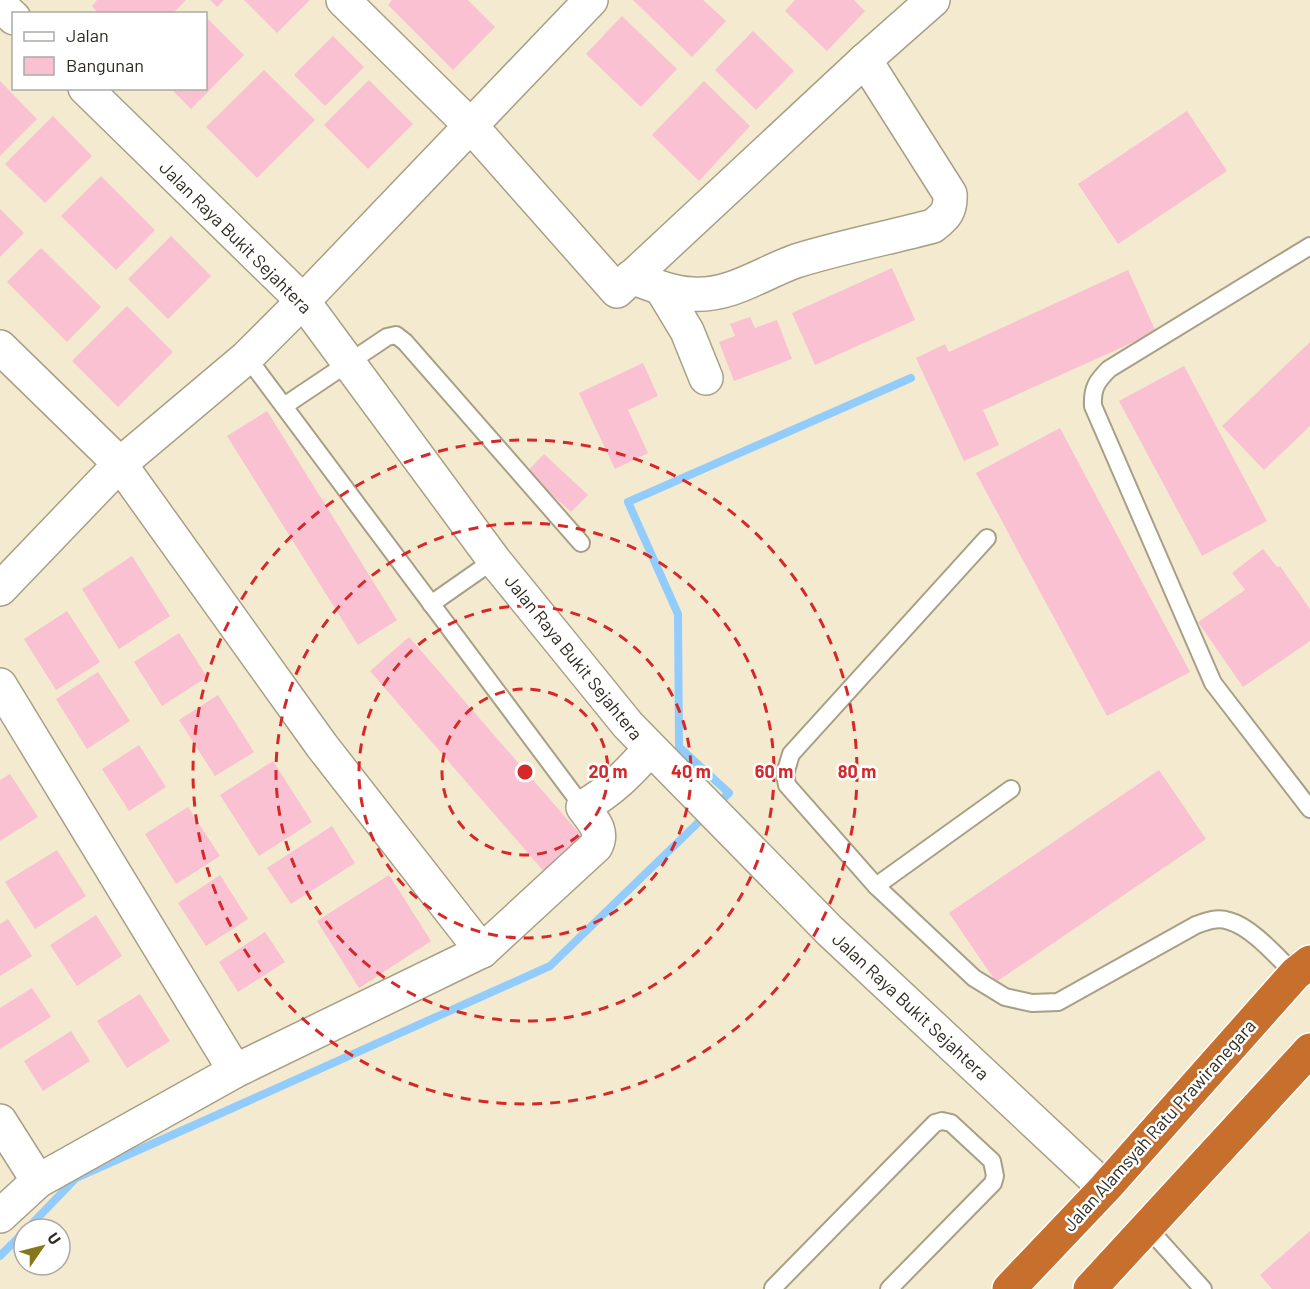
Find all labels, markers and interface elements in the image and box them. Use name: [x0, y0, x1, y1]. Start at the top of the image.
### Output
legend: [12, 12, 207, 90]
text: Jalan: [66, 24, 109, 46]
text: Bangunan: [66, 54, 144, 76]
street label: Jalan Raya Bukit Sejahtera: [155, 156, 317, 318]
street label: Jalan Raya Bukit Sejahtera: [500, 570, 648, 744]
text: 20 m: [589, 760, 627, 782]
text: 40 m: [671, 760, 711, 782]
text: 60 m: [755, 760, 793, 782]
text: 80 m: [838, 760, 876, 782]
centre of rings: [515, 762, 535, 782]
street label: Jalan Raya Bukit Sejahtera: [828, 927, 994, 1085]
street label: Jalan Alamsyah Ratu Prawiranegara: [1058, 1015, 1260, 1235]
north arrow: [12, 1217, 72, 1277]
text: U: [44, 1229, 65, 1248]

